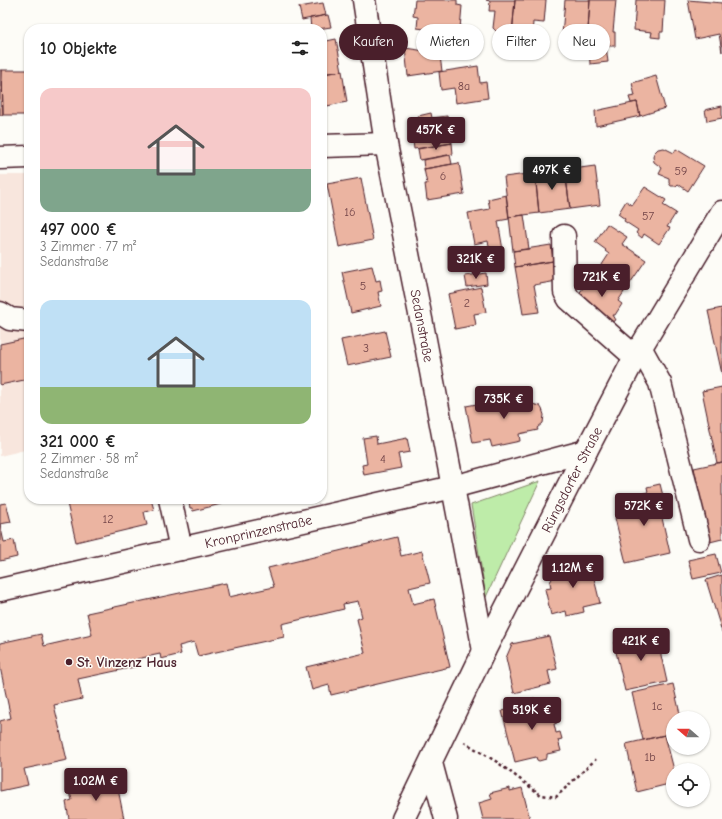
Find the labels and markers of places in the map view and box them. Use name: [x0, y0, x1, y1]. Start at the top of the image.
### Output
pin: 457K €: [403, 117, 469, 151]
pin: 497K €: [519, 157, 585, 191]
pin: 321K €: [443, 246, 509, 280]
pin: 721K €: [569, 264, 635, 298]
pin: 735K €: [471, 386, 537, 420]
pin: 572K €: [611, 493, 677, 527]
pin: 1.12M €: [536, 555, 610, 589]
pin: 421K €: [608, 628, 674, 662]
place label: St. Vinzenz Haus: [77, 654, 177, 671]
marker: St. Vinzenz Haus: [64, 657, 74, 667]
pin: 519K €: [499, 697, 565, 731]
pin: 1.02M €: [59, 768, 133, 802]

